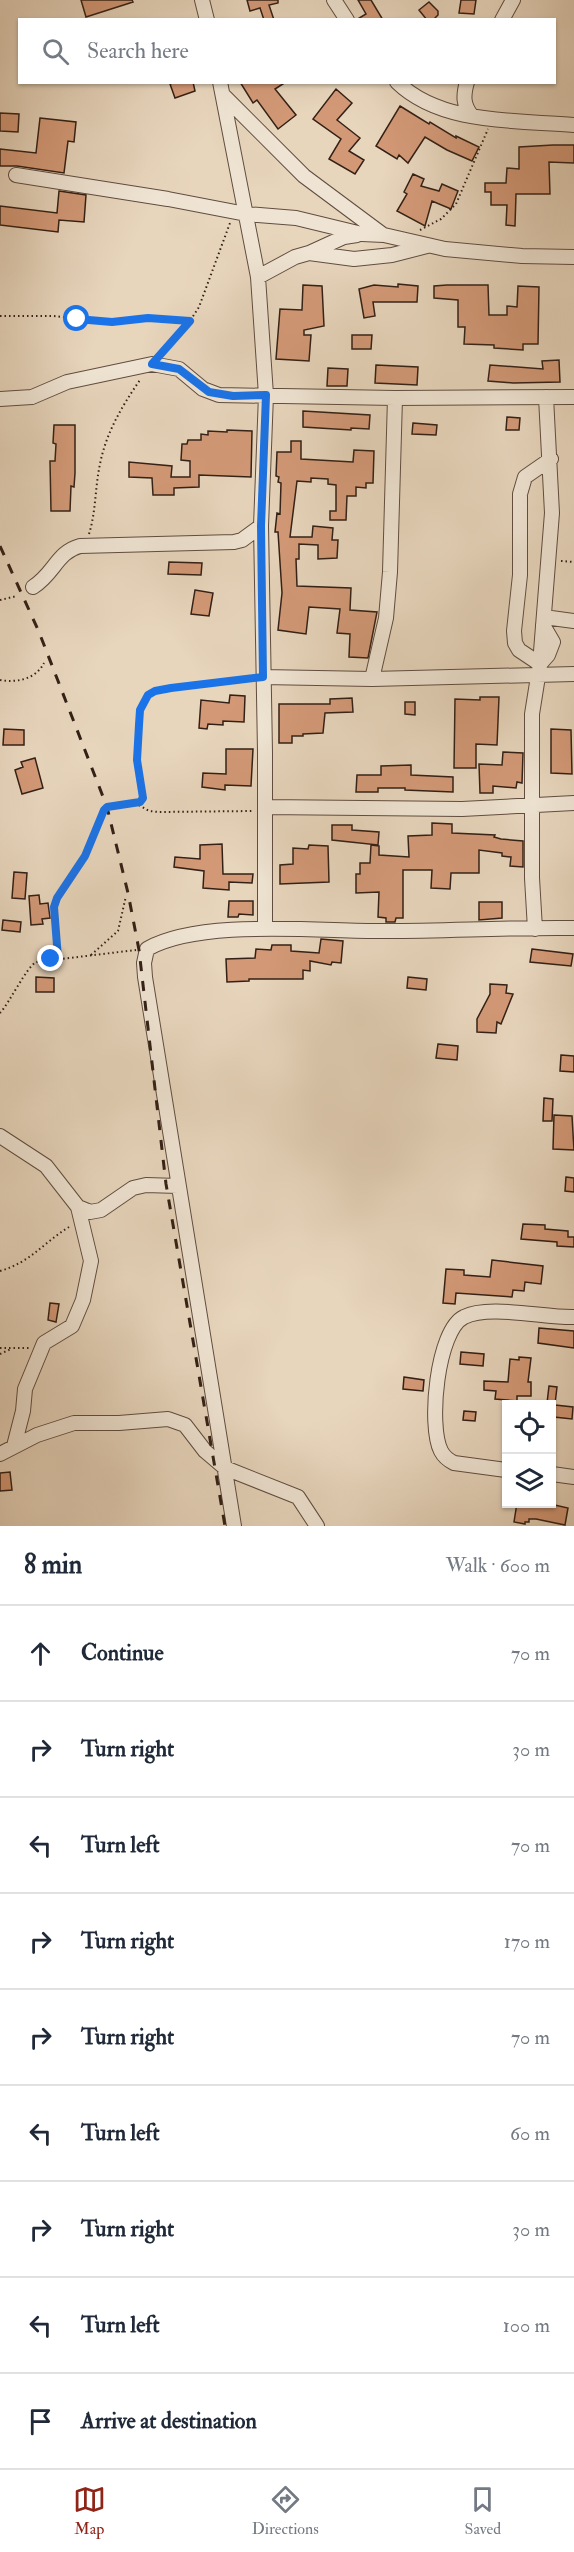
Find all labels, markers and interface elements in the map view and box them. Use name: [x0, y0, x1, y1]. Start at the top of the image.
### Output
search box: [18, 18, 556, 84]
icon: search: [39, 35, 72, 68]
text: Search here: [87, 37, 189, 65]
route start: [63, 305, 89, 331]
route end: [37, 945, 63, 971]
map controls: [502, 1400, 556, 1508]
button: locate: [502, 1400, 556, 1454]
button: layers: [502, 1454, 556, 1508]
text: 8 min: [24, 1549, 82, 1581]
text: Walk · 600 m: [446, 1553, 550, 1578]
icon: ahead: [24, 1637, 57, 1670]
text: Continue: [81, 1639, 164, 1667]
text: 70 m: [511, 1641, 550, 1666]
icon: right: [24, 1733, 57, 1766]
text: Turn right: [81, 1735, 174, 1763]
text: 30 m: [512, 1737, 550, 1762]
icon: left: [24, 1829, 57, 1862]
text: Turn left: [81, 1831, 160, 1859]
text: 70 m: [511, 1833, 550, 1858]
icon: right: [24, 1925, 57, 1958]
text: Turn right: [81, 1927, 174, 1955]
text: 170 m: [504, 1929, 550, 1954]
icon: right: [24, 2021, 57, 2054]
text: Turn right: [81, 2023, 174, 2051]
text: 70 m: [511, 2025, 550, 2050]
icon: left: [24, 2117, 57, 2150]
text: Turn left: [81, 2119, 160, 2147]
text: 60 m: [510, 2121, 550, 2146]
icon: right: [24, 2213, 57, 2246]
text: Turn right: [81, 2215, 174, 2243]
text: 30 m: [512, 2217, 550, 2242]
icon: left: [24, 2309, 57, 2342]
text: Turn left: [81, 2311, 160, 2339]
text: 100 m: [503, 2313, 550, 2338]
icon: arrive: [24, 2405, 57, 2438]
text: Arrive at destination: [81, 2407, 257, 2435]
tab: Map: [73, 2483, 106, 2539]
tab: Directions: [252, 2483, 319, 2539]
tab: Saved: [465, 2483, 501, 2539]

